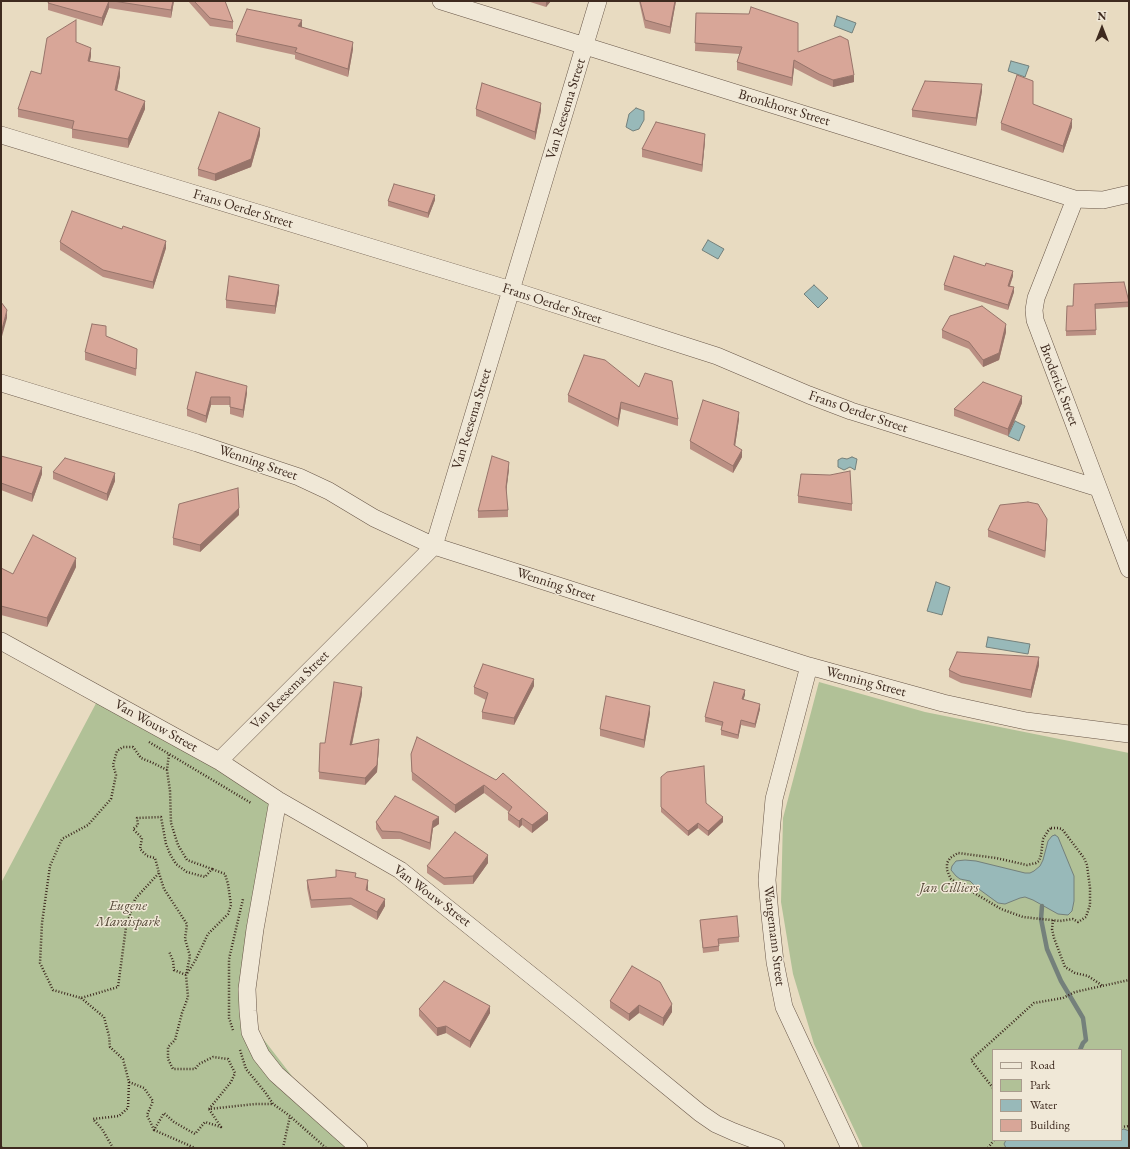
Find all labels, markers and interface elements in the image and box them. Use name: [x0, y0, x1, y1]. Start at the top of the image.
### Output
north arrow: [1082, 8, 1122, 48]
text: N: [1098, 9, 1106, 23]
street label: Van Reesema Street: [543, 57, 589, 161]
street label: Bronkhorst Street: [736, 86, 832, 130]
street label: Frans Oerder Street: [191, 186, 295, 232]
street label: Frans Oerder Street: [500, 280, 604, 328]
street label: Broderick Street: [1036, 342, 1082, 428]
street label: Van Reesema Street: [449, 367, 495, 471]
street label: Frans Oerder Street: [806, 387, 910, 437]
street label: Wenning Street: [216, 442, 300, 484]
street label: Wenning Street: [514, 564, 598, 606]
street label: Van Reesema Street: [247, 647, 333, 733]
street label: Wenning Street: [824, 663, 908, 701]
street label: Van Wouw Street: [111, 696, 201, 756]
street label: Van Wouw Street: [390, 861, 474, 931]
park label: Jan Cilliers: [919, 880, 979, 896]
street label: Wangemann Street: [760, 885, 788, 987]
park label: Eugene Maraispark: [96, 898, 160, 930]
legend: [992, 1049, 1122, 1141]
text: Road: [1030, 1057, 1055, 1073]
text: Park: [1030, 1077, 1050, 1093]
text: Water: [1030, 1097, 1057, 1113]
text: Building: [1030, 1117, 1070, 1133]

